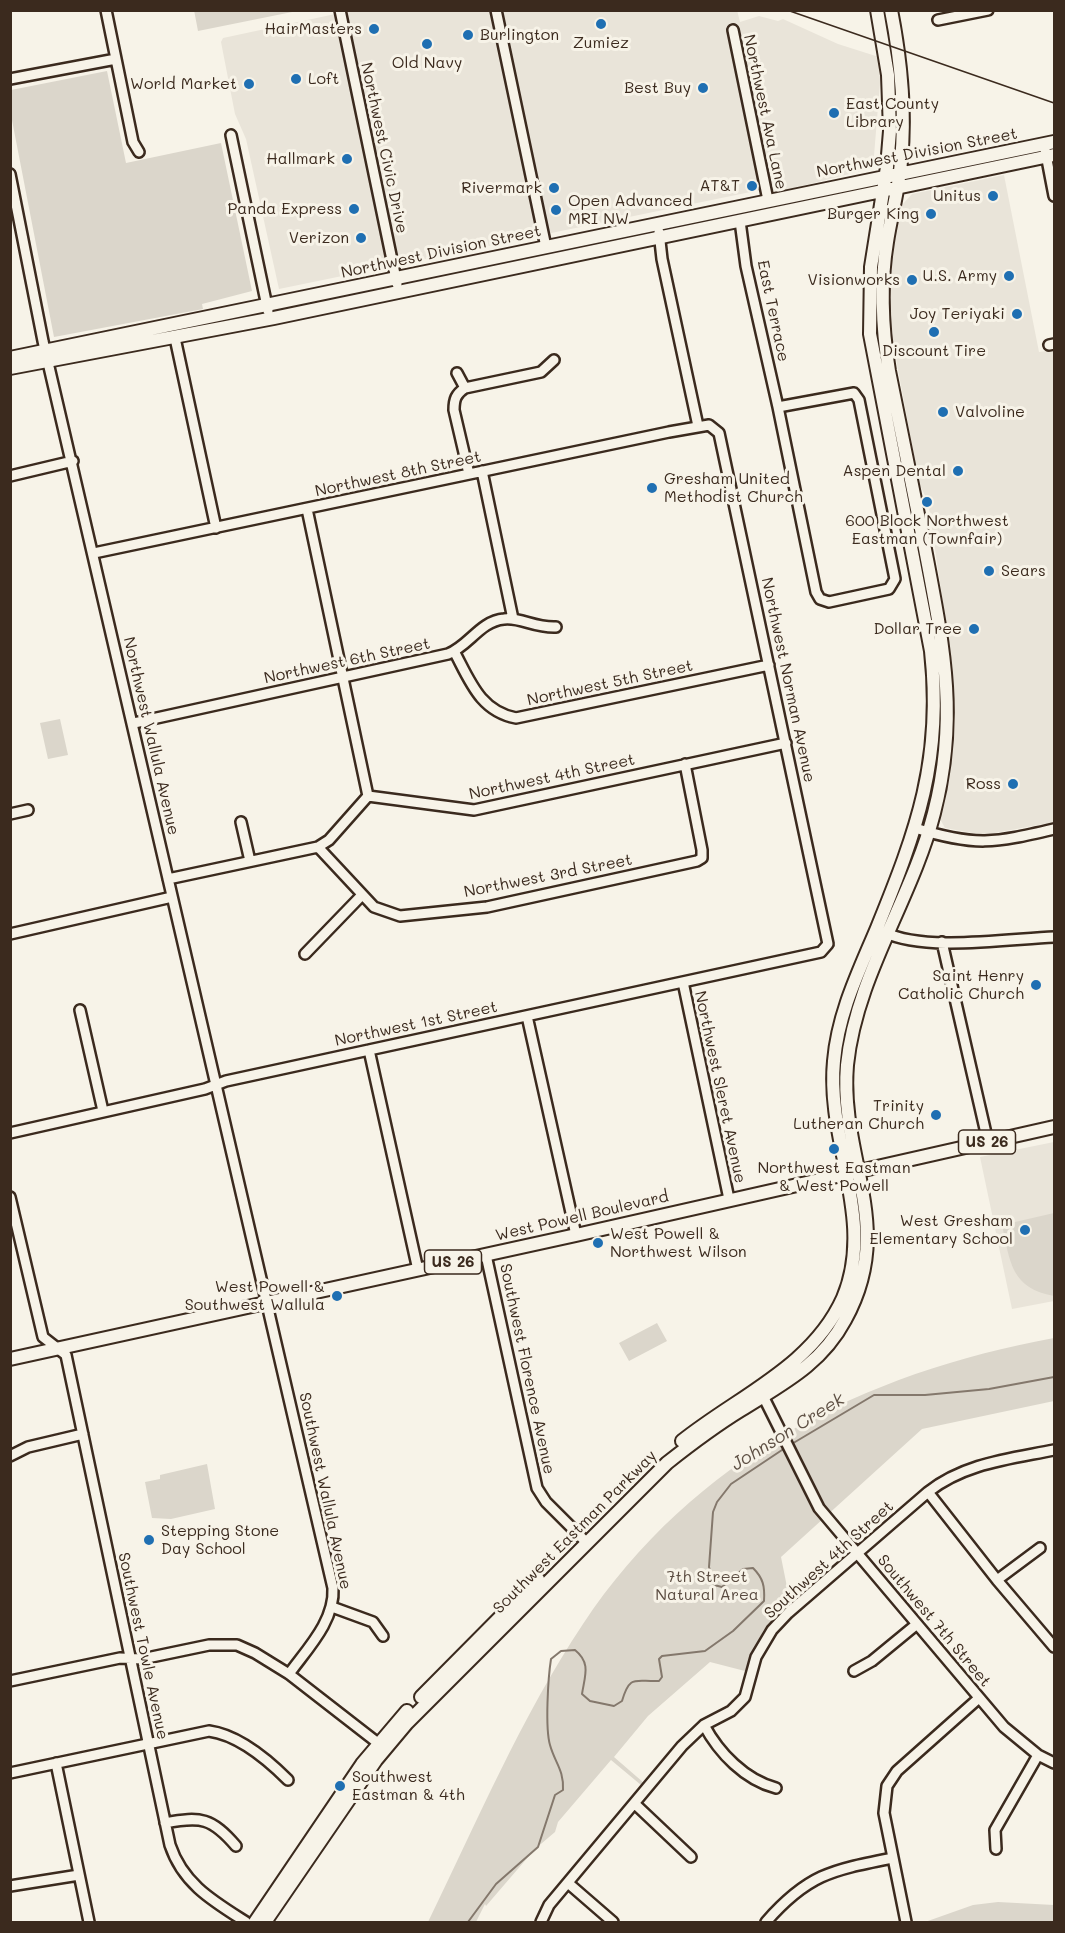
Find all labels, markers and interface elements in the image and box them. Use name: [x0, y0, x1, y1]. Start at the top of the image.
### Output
marker: Zumiez: [594, 17, 608, 31]
place label: HairMasters: [264, 19, 362, 39]
marker: HairMasters: [367, 22, 381, 36]
place label: Burlington: [480, 25, 559, 45]
marker: Burlington: [461, 28, 475, 42]
place label: Zumiez: [573, 33, 629, 53]
street label: Northwest Ava Lane: [739, 33, 791, 191]
marker: Old Navy: [420, 37, 434, 51]
place label: Old Navy: [392, 53, 462, 73]
street label: Northwest Civic Drive: [357, 61, 411, 235]
place label: Loft: [308, 69, 339, 89]
marker: Loft: [289, 72, 303, 86]
place label: World Market: [130, 74, 237, 94]
marker: World Market: [242, 77, 256, 91]
place label: Best Buy: [624, 78, 691, 98]
marker: Best Buy: [696, 81, 710, 95]
place label: East County Library: [846, 94, 939, 132]
marker: East County Library: [827, 106, 841, 120]
street label: Northwest Division Street: [815, 124, 1019, 182]
place label: Hallmark: [266, 149, 335, 169]
marker: Hallmark: [340, 152, 354, 166]
place label: AT&T: [700, 176, 740, 196]
place label: Rivermark: [461, 178, 542, 198]
marker: AT&T: [745, 179, 759, 193]
marker: Rivermark: [547, 181, 561, 195]
place label: Unitus: [933, 186, 981, 206]
marker: Unitus: [986, 189, 1000, 203]
place label: Open Advanced MRI NW: [568, 191, 692, 229]
place label: Panda Express: [227, 199, 342, 219]
marker: Panda Express: [347, 202, 361, 216]
marker: Open Advanced MRI NW: [549, 203, 563, 217]
place label: Burger King: [827, 204, 919, 224]
marker: Burger King: [924, 207, 938, 221]
street label: Northwest Division Street: [339, 221, 543, 283]
place label: Verizon: [289, 228, 349, 248]
marker: Verizon: [354, 231, 368, 245]
street label: East Terrace: [753, 259, 793, 363]
place label: U.S. Army: [923, 266, 997, 286]
marker: U.S. Army: [1002, 269, 1016, 283]
place label: Visionworks: [808, 270, 900, 290]
marker: Visionworks: [905, 273, 919, 287]
place label: Joy Teriyaki: [910, 304, 1005, 324]
marker: Joy Teriyaki: [1010, 307, 1024, 321]
marker: Discount Tire: [927, 325, 941, 339]
place label: Discount Tire: [882, 341, 986, 361]
place label: Valvoline: [955, 402, 1025, 422]
marker: Valvoline: [936, 405, 950, 419]
street label: Northwest 8th Street: [313, 447, 483, 501]
place label: Aspen Dental: [843, 461, 946, 481]
marker: Aspen Dental: [951, 464, 965, 478]
place label: Gresham United Methodist Church: [664, 469, 803, 507]
marker: Gresham United Methodist Church: [645, 481, 659, 495]
marker: 600 Block Northwest Eastman (Townfair): [920, 495, 934, 509]
place label: 600 Block Northwest Eastman (Townfair): [845, 511, 1009, 549]
place label: Sears: [1001, 561, 1046, 581]
marker: Sears: [982, 564, 996, 578]
street label: Northwest Norman Avenue: [757, 576, 819, 784]
place label: Dollar Tree: [874, 619, 962, 639]
marker: Dollar Tree: [967, 622, 981, 636]
street label: Northwest 6th Street: [262, 634, 432, 688]
street label: Northwest Wallula Avenue: [119, 635, 183, 837]
street label: Northwest 5th Street: [525, 656, 695, 710]
street label: Northwest 4th Street: [467, 750, 637, 804]
place label: Ross: [966, 774, 1001, 794]
marker: Ross: [1006, 777, 1020, 791]
street label: Northwest 3rd Street: [462, 850, 634, 902]
place label: Saint Henry Catholic Church: [898, 966, 1024, 1004]
marker: Saint Henry Catholic Church: [1029, 978, 1043, 992]
street label: Northwest Sleret Avenue: [690, 989, 750, 1185]
street label: Northwest 1st Street: [333, 997, 499, 1051]
place label: Trinity Lutheran Church: [793, 1096, 924, 1134]
marker: Trinity Lutheran Church: [929, 1108, 943, 1122]
road number: US 26: [958, 1130, 1016, 1154]
marker: Northwest Eastman & West Powell: [827, 1142, 841, 1156]
place label: Northwest Eastman & West Powell: [757, 1158, 911, 1196]
street label: West Powell Boulevard: [493, 1187, 671, 1245]
place label: West Gresham Elementary School: [869, 1211, 1013, 1249]
marker: West Gresham Elementary School: [1018, 1223, 1032, 1237]
place label: West Powell & Northwest Wilson: [610, 1224, 747, 1262]
marker: West Powell & Northwest Wilson: [591, 1236, 605, 1250]
road number: US 26: [424, 1250, 482, 1274]
street label: Southwest Florence Avenue: [495, 1262, 559, 1476]
place label: West Powell & Southwest Wallula: [185, 1277, 325, 1315]
marker: West Powell & Southwest Wallula: [330, 1289, 344, 1303]
water label: Johnson Creek: [727, 1389, 849, 1475]
street label: Southwest Wallula Avenue: [295, 1391, 355, 1591]
street label: Southwest Eastman Parkway: [489, 1446, 661, 1618]
street label: Southwest 4th Street: [760, 1497, 898, 1623]
place label: Stepping Stone Day School: [161, 1521, 279, 1559]
marker: Stepping Stone Day School: [142, 1533, 156, 1547]
street label: Southwest Towle Avenue: [114, 1551, 172, 1741]
street label: Southwest 7th Street: [873, 1551, 995, 1691]
park label: 7th Street Natural Area: [655, 1567, 759, 1605]
place label: Southwest Eastman & 4th: [352, 1767, 465, 1805]
marker: Southwest Eastman & 4th: [333, 1779, 347, 1793]

